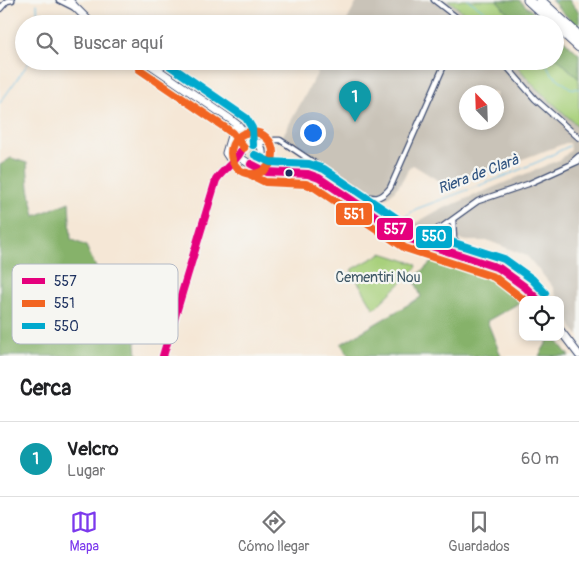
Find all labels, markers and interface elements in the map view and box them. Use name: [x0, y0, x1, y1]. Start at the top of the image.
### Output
search box: [15, 15, 564, 70]
icon: search: [33, 29, 61, 57]
text: Buscar aquí: [73, 31, 164, 55]
pin: 1: [339, 81, 371, 122]
north arrow: [459, 85, 504, 130]
your location: [300, 120, 326, 146]
water label: Riera de Clarà: [435, 150, 522, 198]
unlabelled marker: [284, 168, 294, 178]
line badge: 551: [335, 202, 373, 226]
text: 551: [344, 206, 364, 223]
line badge: 557: [376, 217, 414, 241]
text: 557: [384, 221, 407, 238]
line badge: 550: [415, 225, 453, 249]
text: 550: [422, 228, 447, 245]
legend: [12, 264, 178, 344]
park label: Cementiri Nou: [336, 269, 420, 286]
text: 557: [54, 273, 77, 290]
text: 551: [54, 295, 75, 312]
map controls: [519, 296, 564, 341]
button: locate: [519, 296, 564, 341]
text: 550: [54, 318, 79, 335]
text: Cerca: [20, 375, 71, 402]
text: Velcro: [67, 437, 119, 461]
text: 1: [33, 449, 39, 469]
text: 60 m: [521, 449, 559, 469]
text: Lugar: [67, 461, 105, 481]
tab: Mapa: [69, 508, 99, 555]
tab: Cómo llegar: [238, 508, 309, 555]
tab: Guardados: [448, 508, 510, 555]

